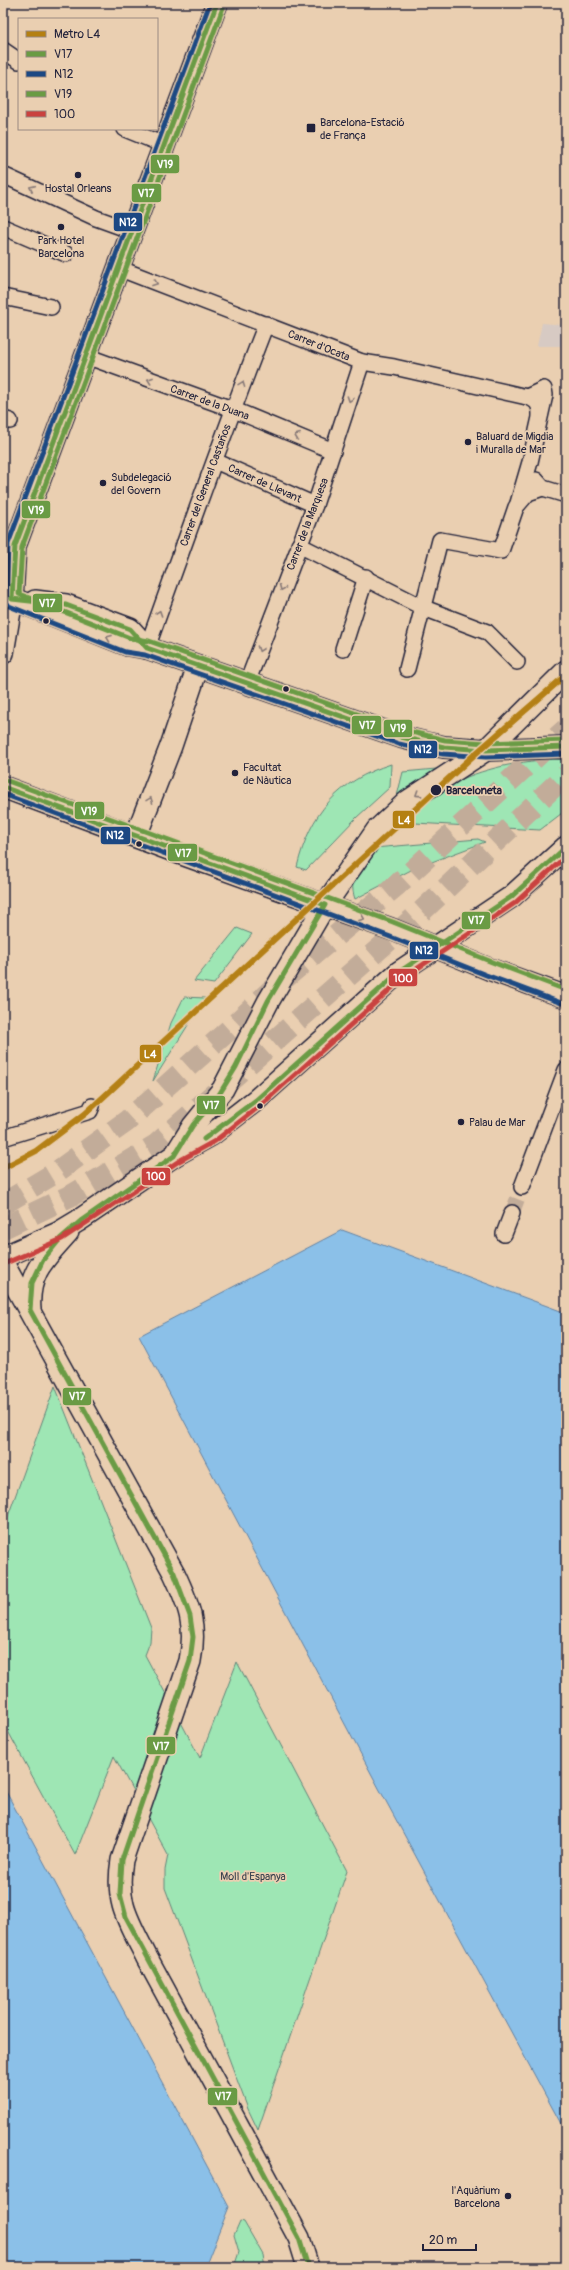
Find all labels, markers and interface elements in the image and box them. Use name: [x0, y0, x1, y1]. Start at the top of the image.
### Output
legend: [18, 18, 158, 130]
text: Metro L4: [54, 27, 100, 42]
text: V17: [54, 47, 73, 62]
text: N12: [54, 67, 74, 82]
text: V19: [54, 87, 72, 102]
text: 100: [54, 107, 75, 122]
place label: Barcelona-Estació de França: [320, 116, 404, 142]
marker: Barcelona-Estació de França: [305, 122, 317, 134]
line badge: V19: [150, 154, 180, 174]
text: V19: [157, 158, 174, 171]
marker: Hostal Orleans: [73, 170, 83, 180]
place label: Hostal Orleans: [44, 182, 112, 195]
line badge: V17: [131, 183, 162, 203]
one-way arrow: [28, 185, 36, 193]
text: V17: [138, 187, 155, 200]
line badge: N12: [113, 212, 143, 232]
text: N12: [119, 216, 137, 229]
marker: Park Hotel Barcelona: [56, 222, 66, 232]
place label: Park Hotel Barcelona: [38, 234, 85, 260]
one-way arrow: [151, 278, 158, 286]
street label: Carrer d'Ocata: [286, 327, 352, 364]
one-way arrow: [146, 376, 153, 384]
one-way arrow: [237, 381, 245, 388]
street label: Carrer de la Duana: [169, 382, 251, 423]
one-way arrow: [346, 396, 355, 403]
street label: Carrer del General Castaños: [177, 422, 234, 548]
place label: Baluard de Migdia i Muralla de Mar: [476, 430, 553, 456]
one-way arrow: [294, 432, 301, 440]
marker: Baluard de Migdia i Muralla de Mar: [463, 437, 473, 447]
street label: Carrer de Llevant: [226, 461, 304, 506]
place label: Subdelegació del Govern: [111, 471, 172, 497]
street label: Carrer de la Marquesa: [284, 476, 331, 572]
marker: Subdelegació del Govern: [98, 478, 108, 488]
line badge: V19: [21, 500, 51, 519]
text: V19: [28, 504, 45, 517]
one-way arrow: [279, 584, 287, 591]
line badge: V17: [32, 593, 63, 613]
text: V17: [39, 597, 56, 610]
one-way arrow: [154, 610, 163, 617]
unlabelled marker: [41, 616, 51, 626]
one-way arrow: [106, 635, 113, 643]
one-way arrow: [256, 645, 265, 652]
unlabelled marker: [281, 684, 291, 694]
line badge: V17: [351, 715, 382, 735]
text: V17: [359, 719, 376, 732]
line badge: V19: [383, 719, 413, 738]
text: V19: [390, 722, 407, 735]
line badge: N12: [408, 740, 438, 759]
text: N12: [414, 743, 432, 756]
place label: Facultat de Nàutica: [243, 761, 291, 787]
marker: Facultat de Nàutica: [230, 768, 240, 778]
marker: Barceloneta: [429, 783, 443, 797]
place label: Barceloneta: [446, 784, 502, 797]
one-way arrow: [415, 789, 422, 797]
one-way arrow: [145, 796, 153, 803]
line badge: V19: [74, 801, 105, 820]
text: V19: [81, 805, 98, 818]
line badge: L4: [392, 810, 415, 829]
text: L4: [398, 814, 411, 827]
line badge: N12: [100, 826, 131, 845]
text: N12: [106, 829, 124, 842]
unlabelled marker: [134, 839, 144, 849]
line badge: V17: [167, 843, 198, 862]
text: V17: [175, 847, 192, 860]
line badge: V17: [461, 911, 491, 930]
one-way arrow: [358, 914, 365, 922]
text: V17: [468, 914, 485, 927]
line badge: N12: [409, 941, 439, 960]
text: N12: [415, 944, 433, 957]
line badge: 100: [388, 968, 418, 987]
text: 100: [393, 972, 413, 985]
line badge: L4: [139, 1044, 162, 1063]
text: L4: [144, 1048, 157, 1061]
line badge: V17: [196, 1095, 226, 1115]
text: V17: [203, 1099, 220, 1112]
unlabelled marker: [255, 1101, 265, 1111]
place label: Palau de Mar: [469, 1116, 526, 1129]
marker: Palau de Mar: [456, 1117, 466, 1127]
line badge: 100: [141, 1167, 171, 1186]
text: 100: [146, 1170, 166, 1183]
line badge: V17: [62, 1387, 92, 1406]
text: V17: [69, 1390, 86, 1403]
line badge: V17: [146, 1736, 176, 1755]
text: V17: [153, 1740, 170, 1753]
park label: Moll d'Espanya: [220, 1870, 286, 1883]
line badge: V17: [207, 2087, 238, 2106]
text: V17: [215, 2090, 232, 2103]
place label: l'Aquàrium Barcelona: [452, 2184, 500, 2210]
marker: l'Aquàrium Barcelona: [503, 2191, 513, 2201]
scale bar: [423, 2226, 476, 2252]
text: 20 m: [429, 2233, 458, 2248]

